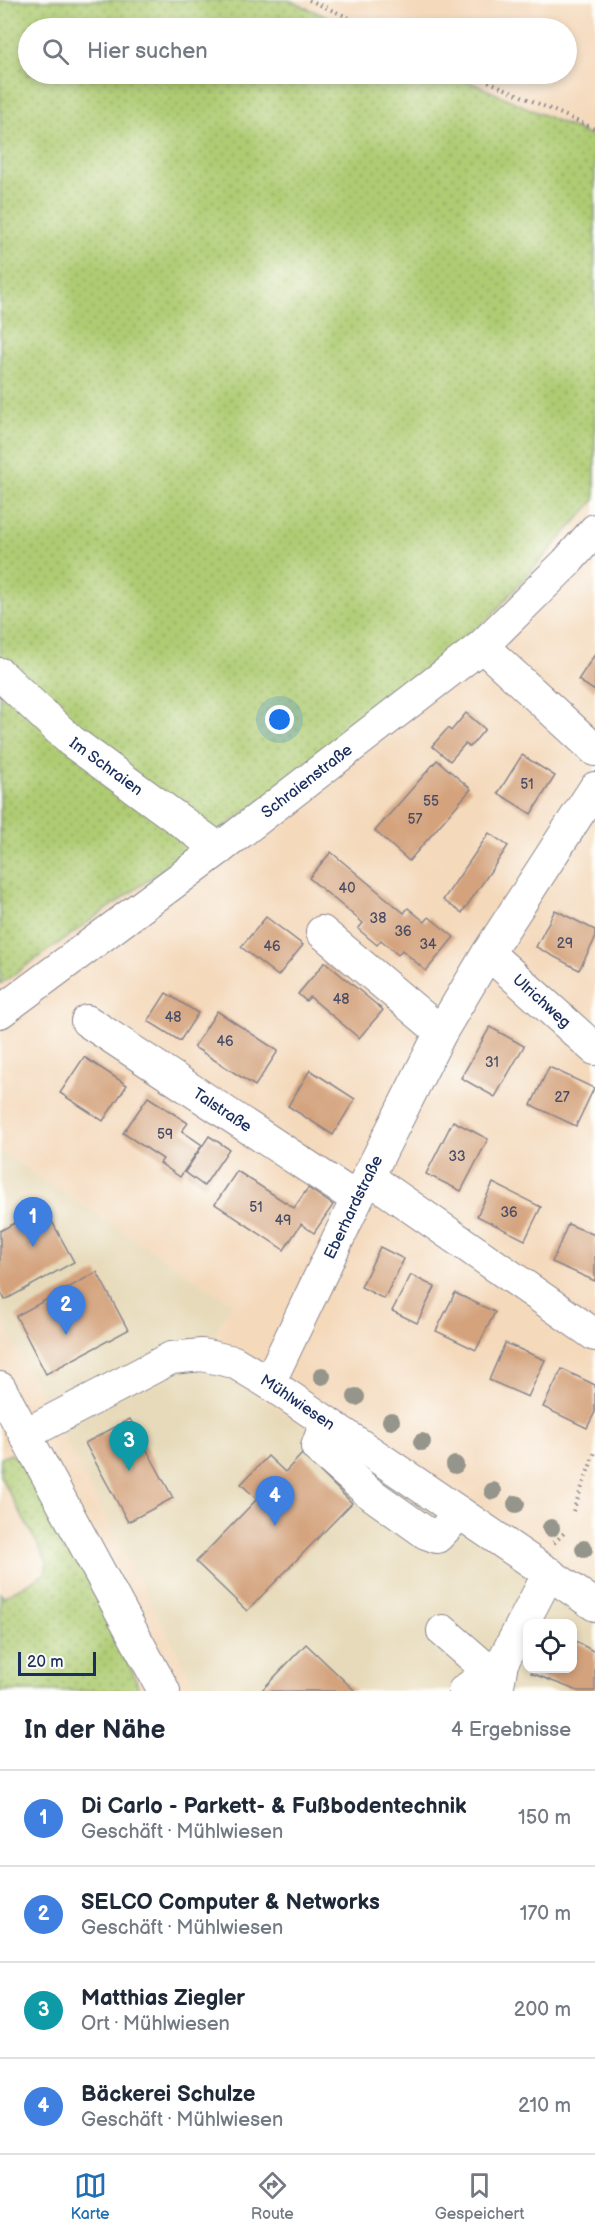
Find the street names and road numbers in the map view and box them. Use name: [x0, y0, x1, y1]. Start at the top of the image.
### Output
street label: Im Schraien: [66, 734, 146, 800]
street label: Schraienstraße: [258, 740, 356, 822]
street label: Ulrichweg: [509, 970, 575, 1032]
street label: Talstraße: [189, 1084, 256, 1137]
street label: Eberhardstraße: [320, 1152, 387, 1262]
street label: Mühlwiesen: [257, 1371, 338, 1434]

